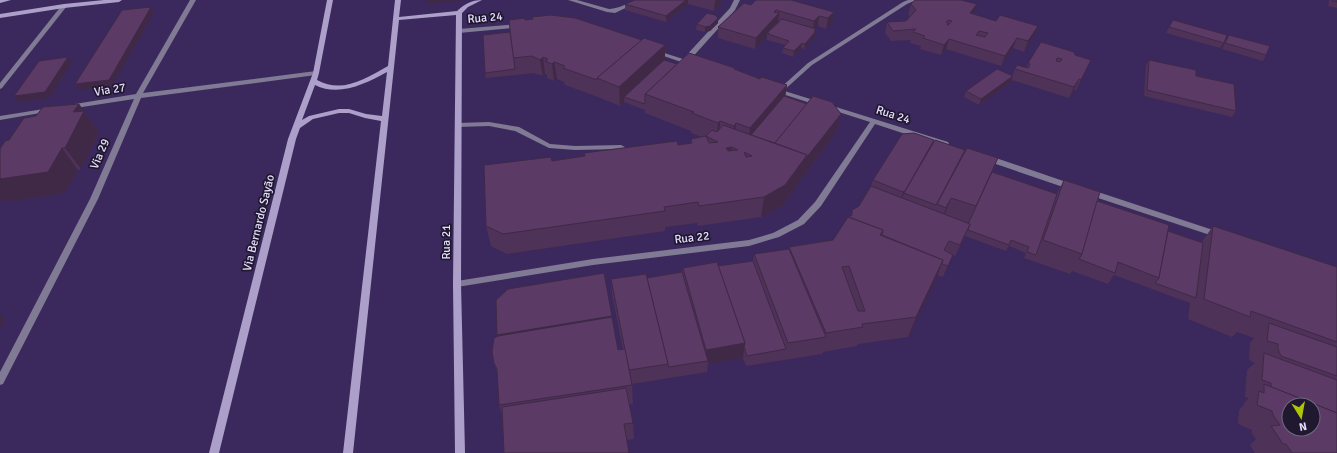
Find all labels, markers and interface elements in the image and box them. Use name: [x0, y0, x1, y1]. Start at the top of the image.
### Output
street label: Rua 24: [467, 9, 504, 27]
street label: Via 27: [93, 80, 127, 100]
street label: Rua 24: [874, 102, 913, 128]
street label: Via 29: [87, 136, 113, 172]
street label: Via Bernardo Sayão: [240, 173, 278, 273]
street label: Rua 21: [439, 224, 454, 260]
street label: Rua 22: [674, 228, 710, 248]
north arrow: [1281, 397, 1321, 437]
text: N: [1298, 419, 1308, 433]

